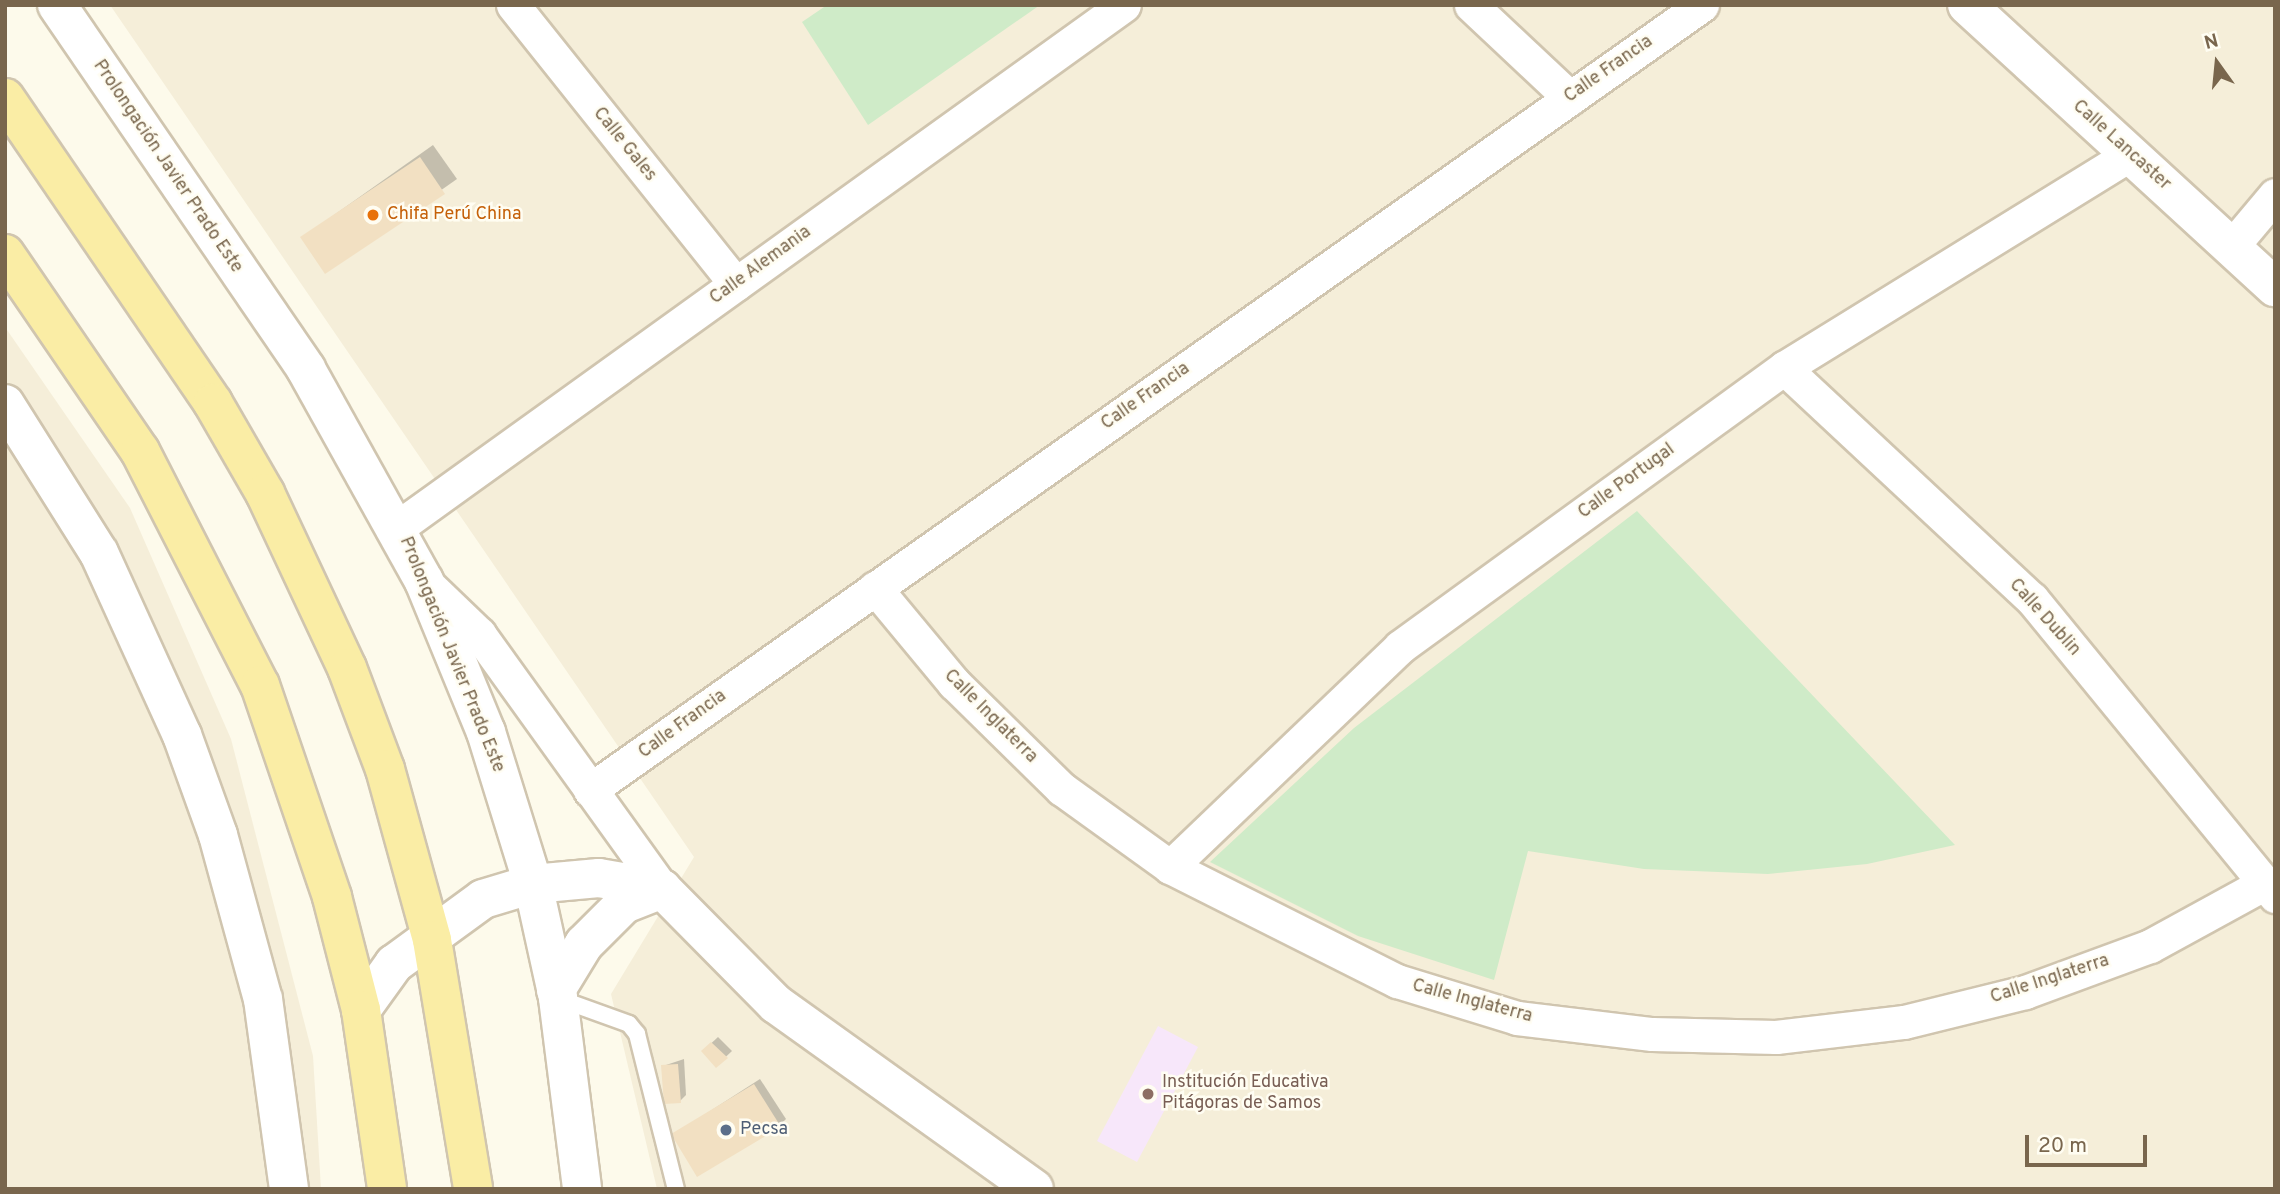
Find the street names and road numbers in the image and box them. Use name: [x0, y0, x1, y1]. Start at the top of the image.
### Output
street label: Calle Francia: [1561, 32, 1657, 108]
street label: Prolongación Javier Prado Este: [88, 56, 246, 278]
street label: Calle Lancaster: [2067, 96, 2175, 196]
street label: Calle Gales: [588, 104, 660, 186]
street label: Calle Alemania: [706, 222, 816, 310]
street label: Calle Francia: [1098, 359, 1194, 435]
street label: Calle Portugal: [1575, 440, 1679, 524]
street label: Prolongación Javier Prado Este: [394, 534, 508, 776]
street label: Calle Dublin: [2004, 575, 2084, 661]
street label: Calle Inglaterra: [939, 666, 1041, 768]
street label: Calle Francia: [635, 686, 731, 764]
street label: Calle Inglaterra: [1988, 951, 2112, 1009]
street label: Calle Inglaterra: [1410, 976, 1534, 1028]

